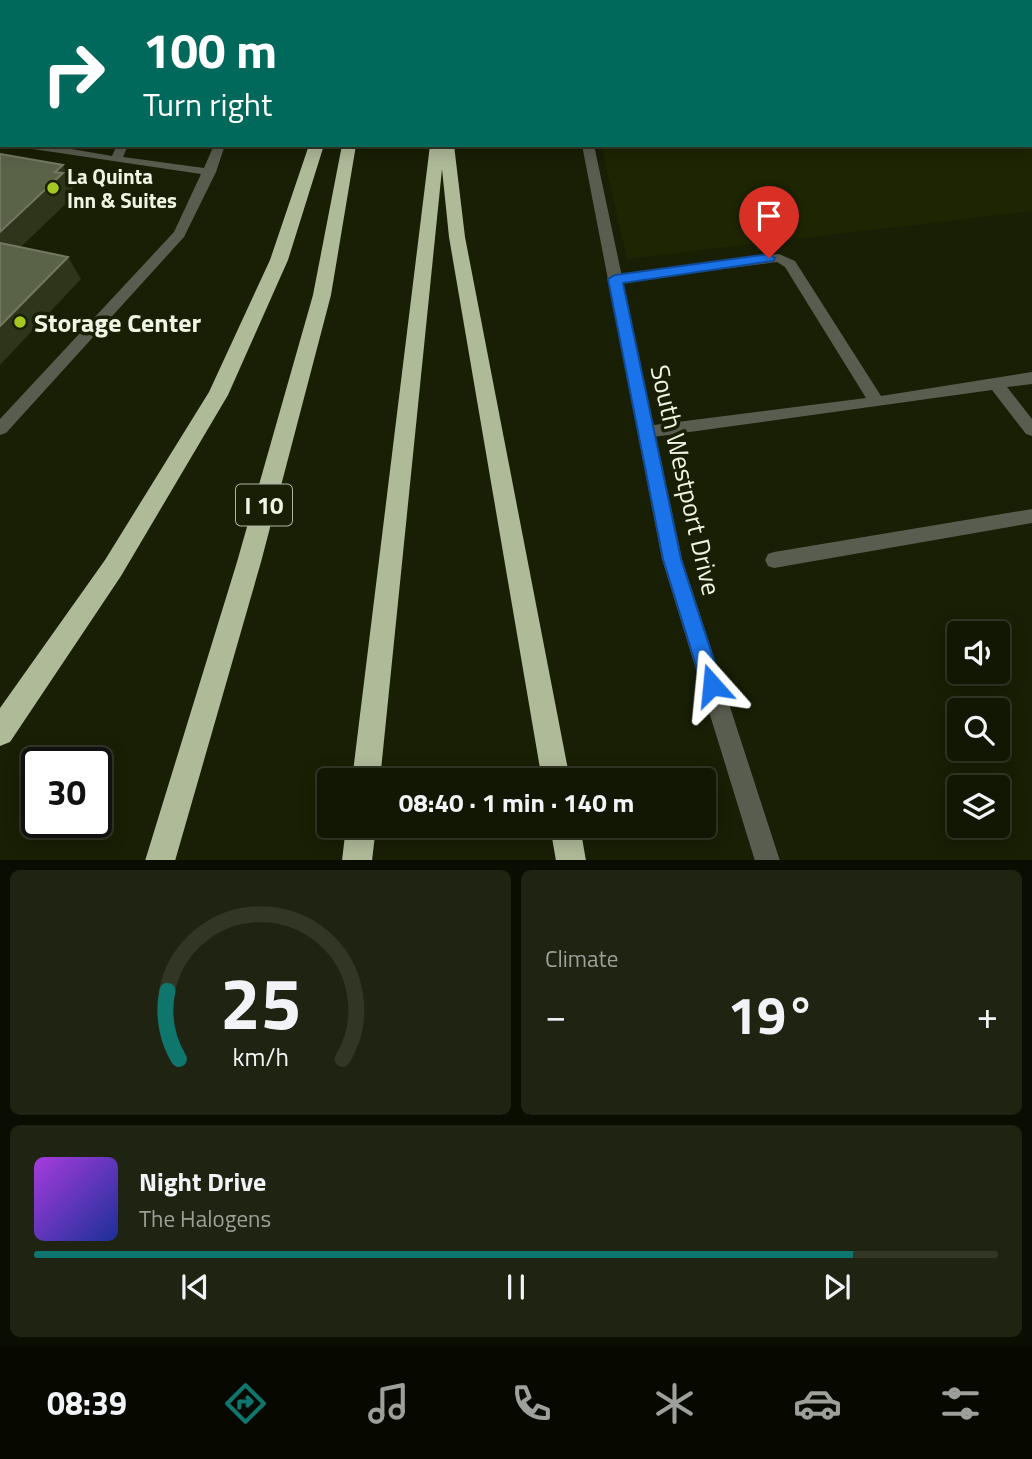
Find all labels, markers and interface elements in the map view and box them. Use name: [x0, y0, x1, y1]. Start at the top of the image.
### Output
text: 100 m: [143, 12, 277, 87]
icon: right: [28, 28, 119, 119]
text: Turn right: [143, 80, 272, 128]
place label: La Quinta Inn & Suites: [67, 160, 177, 216]
marker: La Quinta Inn & Suites: [45, 180, 61, 196]
pin: [739, 186, 799, 258]
icon: arrive: [750, 197, 788, 235]
place label: Storage Center: [34, 303, 201, 342]
marker: Storage Center: [12, 314, 28, 330]
street label: South Westport Drive: [641, 361, 731, 599]
road number: I 10: [236, 484, 292, 526]
map controls: [947, 621, 1010, 838]
button: sound: [947, 621, 1010, 684]
position arrow: [675, 648, 749, 722]
button: search: [947, 698, 1010, 761]
speed limit sign: 30: [21, 747, 112, 838]
button: layers: [947, 775, 1010, 838]
text: 08:40 · 1 min · 140 m: [399, 783, 634, 822]
text: Climate: [545, 941, 618, 976]
text: 25: [220, 947, 301, 1057]
text: 19°: [728, 975, 815, 1054]
text: −: [545, 986, 566, 1044]
text: +: [977, 986, 998, 1044]
text: km/h: [232, 1037, 289, 1075]
text: Night Drive: [139, 1162, 266, 1201]
text: The Halogens: [139, 1201, 271, 1236]
icon: previous: [176, 1268, 214, 1306]
icon: pause: [497, 1268, 535, 1306]
icon: next: [818, 1268, 856, 1306]
text: 08:39: [47, 1379, 127, 1427]
icon: directions: [221, 1379, 270, 1428]
icon: music: [364, 1379, 413, 1428]
icon: phone: [507, 1379, 556, 1428]
icon: climate: [650, 1379, 699, 1428]
icon: car: [793, 1379, 842, 1428]
icon: filters: [936, 1379, 985, 1428]

